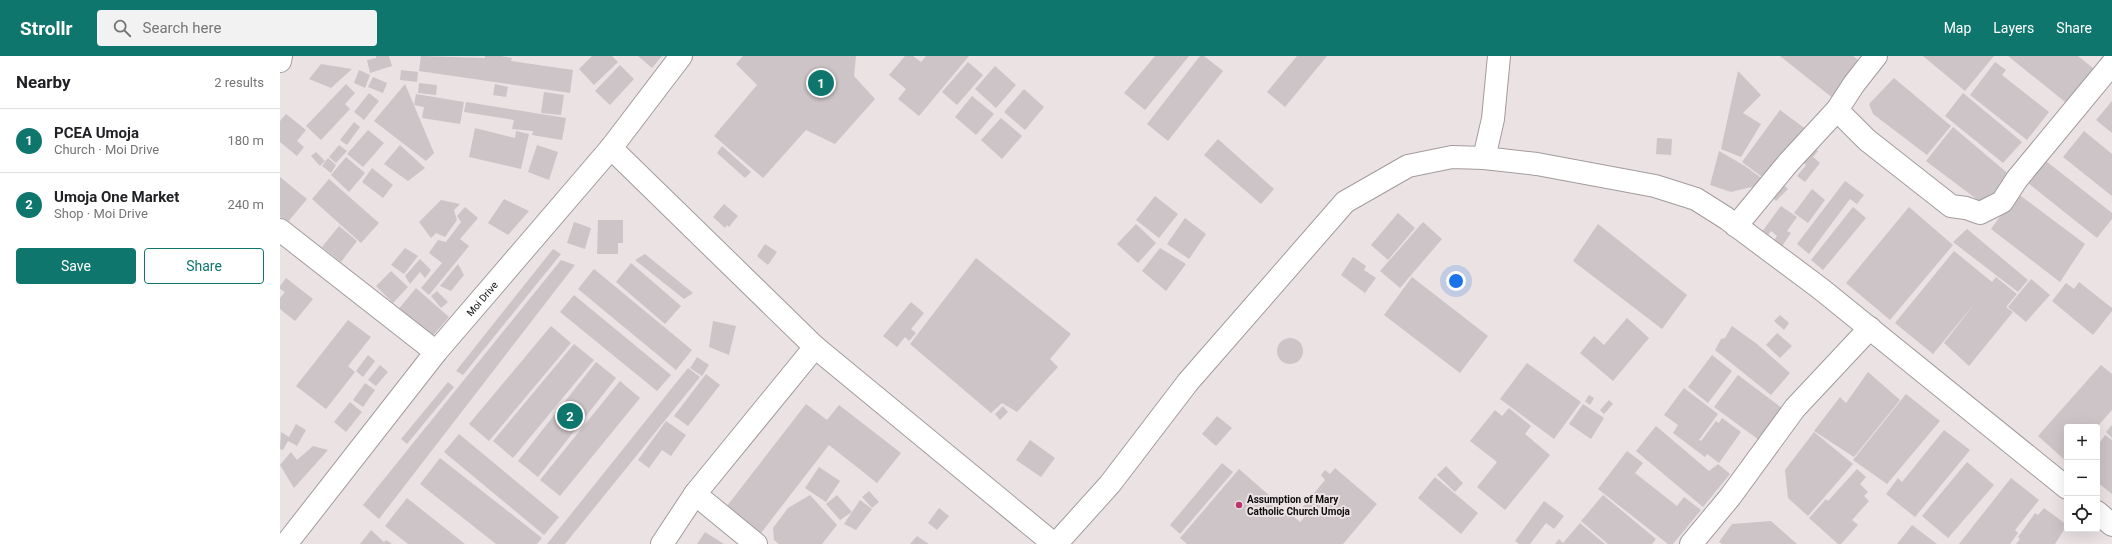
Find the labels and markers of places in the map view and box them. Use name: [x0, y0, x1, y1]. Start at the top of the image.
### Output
pin: 1: [808, 68, 834, 98]
pin: 2: [557, 401, 583, 431]
place label: Assumption of Mary Catholic Church Umoja: [1247, 494, 1351, 517]
marker: Assumption of Mary Catholic Church Umoja: [1234, 500, 1244, 510]

